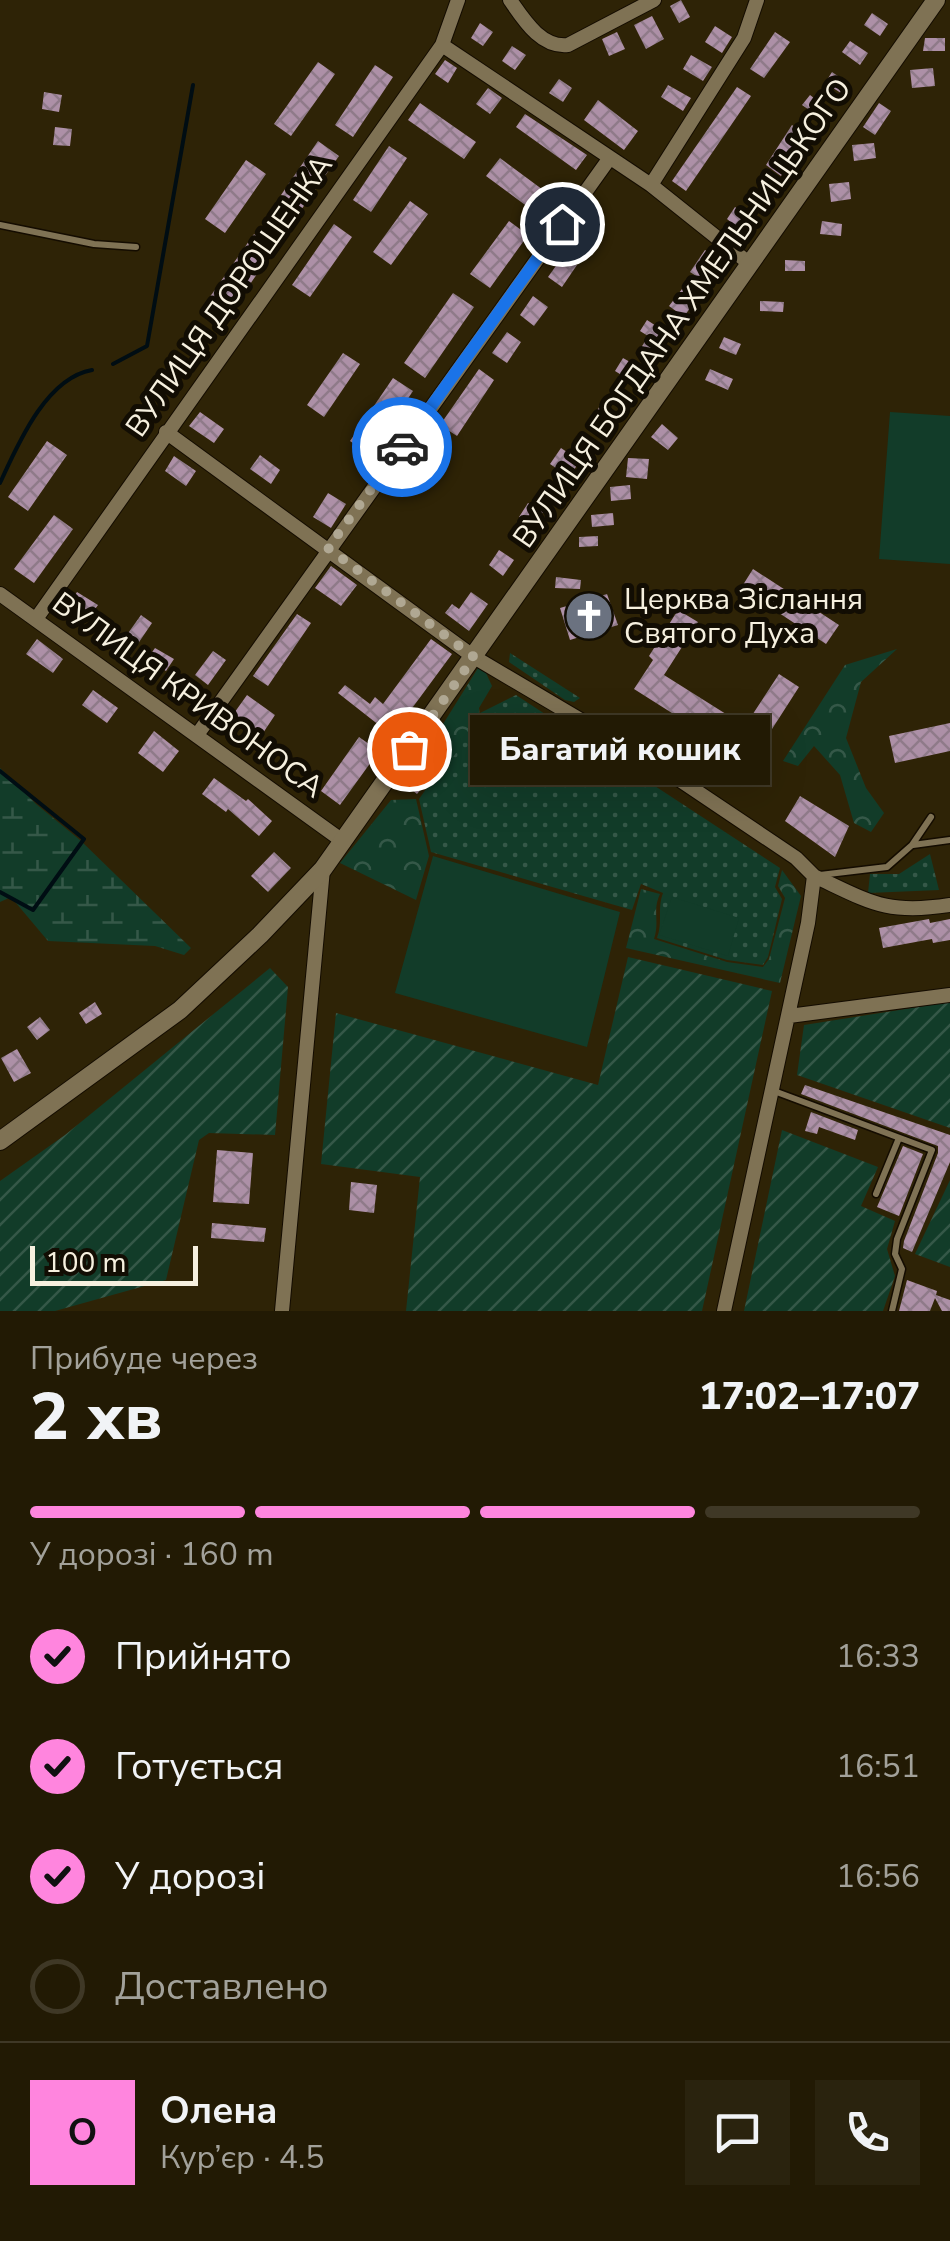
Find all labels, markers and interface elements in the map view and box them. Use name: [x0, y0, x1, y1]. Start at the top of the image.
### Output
street label: ВУЛИЦЯ БОГДАНА ХМЕЛЬНИЦЬКОГО: [504, 70, 861, 556]
street label: ВУЛИЦЯ ДОРОШЕНКА: [116, 147, 342, 445]
pin: [520, 182, 605, 267]
icon: home: [535, 197, 590, 252]
courier: [352, 397, 452, 497]
icon: car: [375, 420, 430, 475]
place label: Церква Зіслання Святого Духа: [624, 579, 863, 654]
street label: ВУЛИЦЯ КРИВОНОСА: [44, 583, 332, 808]
church icon: Церква Зіслання Святого Духа: [563, 590, 615, 642]
pin: [367, 707, 452, 792]
callout: Багатий кошик: [469, 714, 769, 784]
icon: bag: [382, 722, 437, 777]
text: Багатий кошик: [500, 728, 740, 771]
scale bar: [30, 1241, 198, 1286]
text: 100 m: [45, 1244, 127, 1282]
text: Прибуде через: [30, 1337, 258, 1380]
text: 17:02–17:07: [699, 1371, 920, 1422]
text: 2 хв: [30, 1373, 162, 1462]
text: У дорозі · 160 m: [30, 1533, 274, 1576]
icon: check: [30, 1629, 85, 1684]
text: Прийнято: [115, 1631, 292, 1682]
text: 16:33: [836, 1635, 920, 1678]
icon: check: [30, 1739, 85, 1794]
text: Готується: [115, 1741, 284, 1792]
text: 16:51: [836, 1745, 920, 1788]
icon: check: [30, 1849, 85, 1904]
text: У дорозі: [115, 1851, 265, 1902]
text: 16:56: [836, 1855, 920, 1898]
text: Доставлено: [115, 1961, 328, 2012]
button: chat: [685, 2080, 790, 2185]
button: phone: [815, 2080, 920, 2185]
text: Олена: [160, 2085, 278, 2136]
text: О: [68, 2107, 97, 2158]
text: Кур’єр · 4.5: [160, 2136, 325, 2179]

